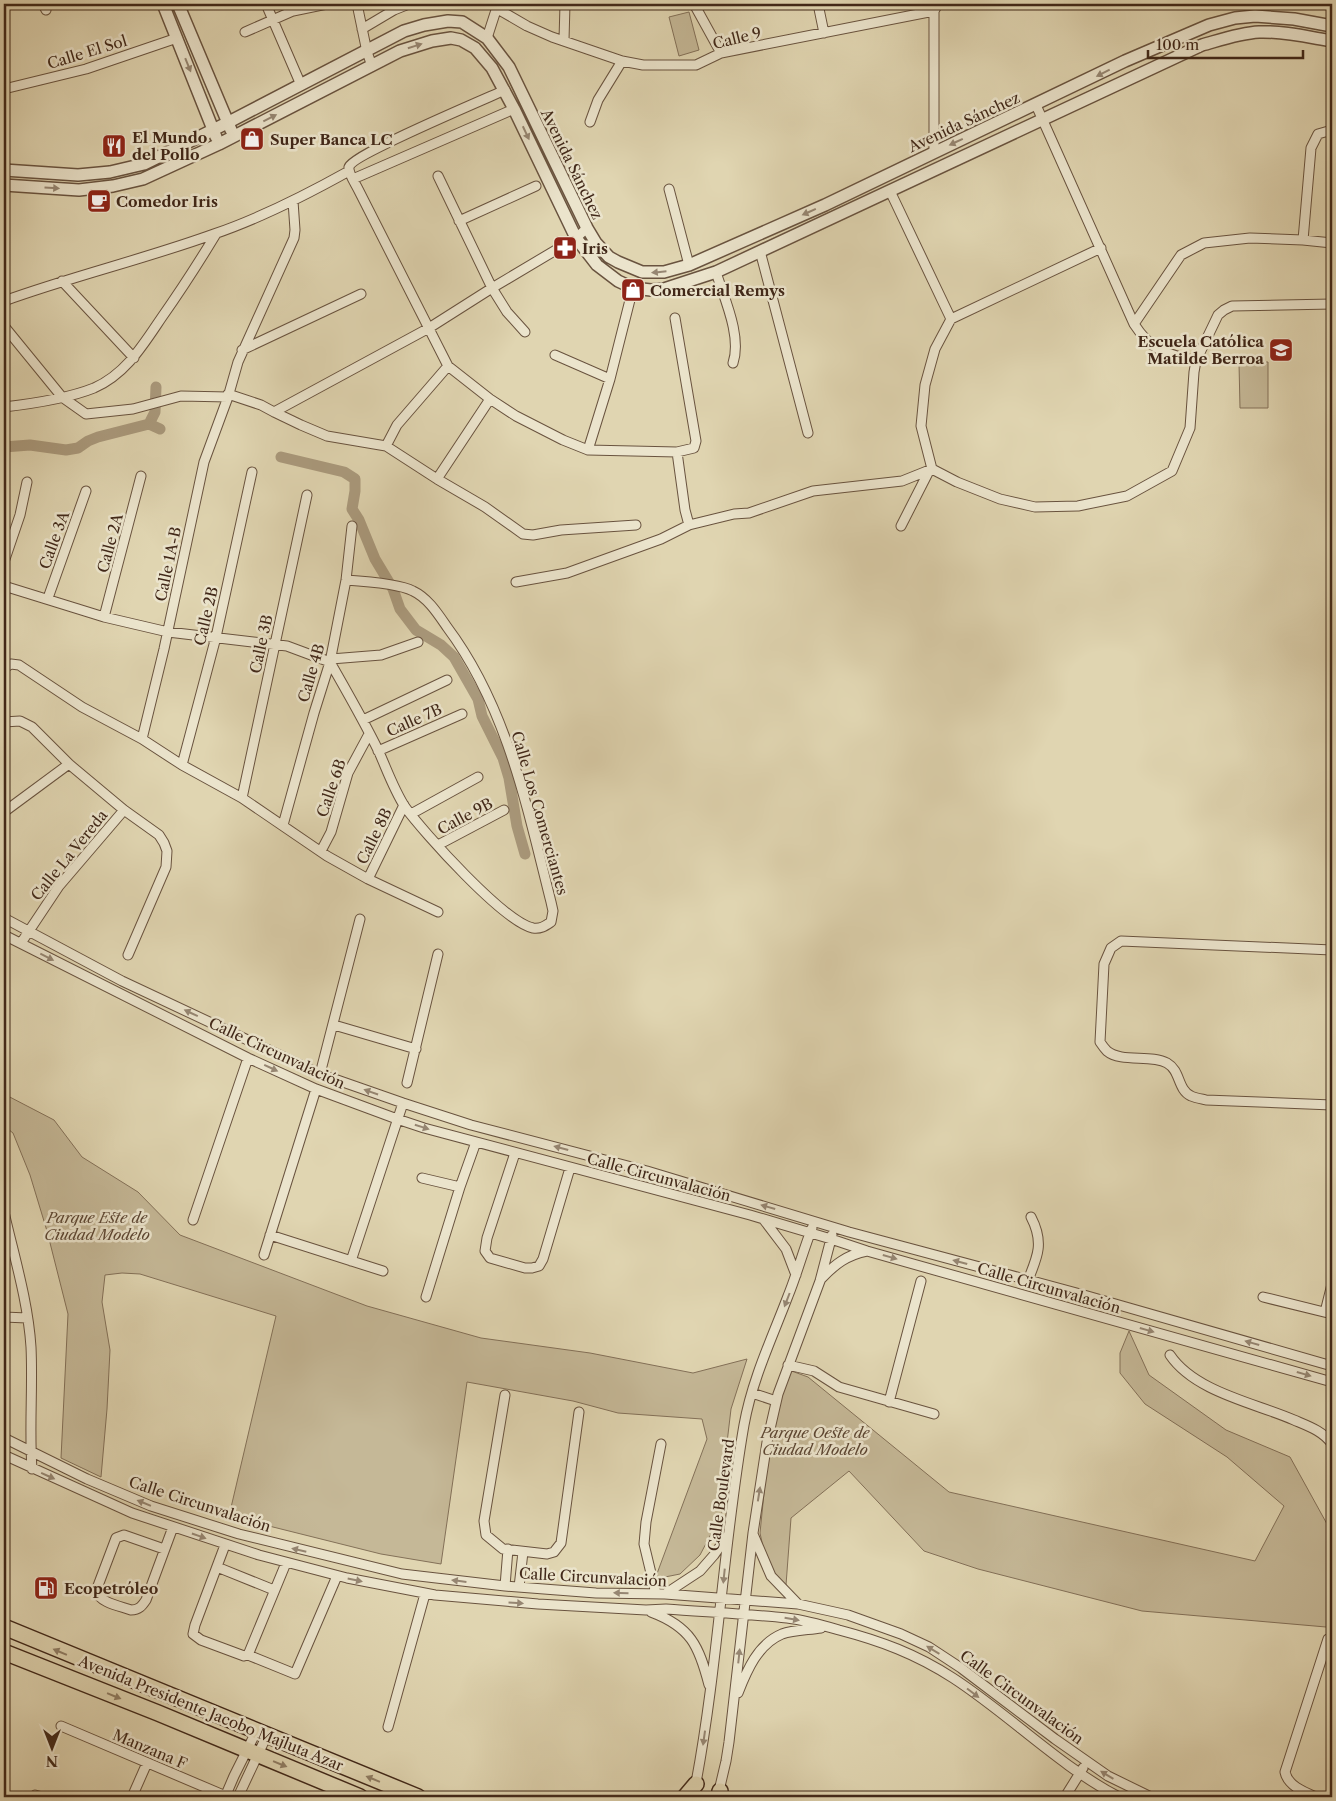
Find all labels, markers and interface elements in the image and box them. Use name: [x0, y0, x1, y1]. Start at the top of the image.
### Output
street label: Calle 9: [711, 23, 763, 53]
scale bar: [1148, 28, 1304, 60]
street label: Calle El Sol: [45, 31, 130, 73]
text: 100 m: [1156, 35, 1199, 54]
one-way arrow: [408, 42, 423, 49]
one-way arrow: [184, 58, 192, 72]
one-way arrow: [1096, 69, 1110, 77]
street label: Avenida Sánchez: [904, 88, 1023, 157]
street label: Avenida Sánchez: [537, 105, 607, 223]
one-way arrow: [263, 114, 277, 122]
shop icon: Super Banca LC: [239, 126, 265, 152]
one-way arrow: [522, 126, 530, 140]
place label: El Mundo del Pollo: [132, 128, 207, 164]
place label: Super Banca LC: [270, 130, 393, 149]
restaurant icon: El Mundo del Pollo: [101, 133, 127, 159]
one-way arrow: [949, 138, 963, 146]
one-way arrow: [45, 184, 61, 192]
cafe icon: Comedor Iris: [86, 188, 112, 214]
place label: Comedor Iris: [116, 192, 218, 211]
one-way arrow: [802, 208, 816, 216]
pharmacy icon: Iris: [552, 235, 578, 261]
place label: Iris: [582, 239, 608, 258]
one-way arrow: [651, 268, 667, 276]
shop icon: Comercial Remys: [620, 277, 646, 303]
place label: Comercial Remys: [650, 281, 785, 300]
place label: Escuela Católica Matilde Berroa: [1138, 332, 1264, 368]
school or university icon: Escuela Católica Matilde Berroa: [1268, 337, 1294, 363]
street label: Calle 3A: [35, 508, 74, 572]
street label: Calle 2A: [93, 510, 127, 575]
street label: Calle 1A-B: [151, 525, 185, 603]
street label: Calle 2B: [190, 585, 222, 647]
street label: Calle 3B: [246, 613, 276, 675]
street label: Calle 4B: [294, 642, 328, 704]
street label: Calle 7B: [383, 699, 445, 741]
street label: Calle Los Comerciantes: [507, 729, 573, 897]
street label: Calle 6B: [312, 757, 350, 819]
street label: Calle 9B: [434, 794, 496, 838]
street label: Calle 8B: [352, 805, 396, 867]
street label: Calle La Vereda: [27, 806, 111, 904]
one-way arrow: [40, 953, 54, 961]
one-way arrow: [184, 1009, 198, 1017]
street label: Calle Circunvalación: [206, 1013, 349, 1093]
one-way arrow: [264, 1064, 278, 1072]
one-way arrow: [364, 1088, 379, 1096]
one-way arrow: [415, 1124, 430, 1132]
one-way arrow: [553, 1143, 568, 1151]
street label: Calle Circunvalación: [585, 1149, 734, 1206]
one-way arrow: [760, 1202, 775, 1210]
park label: Parque Este de Ciudad Modelo: [44, 1208, 150, 1244]
one-way arrow: [882, 1253, 897, 1261]
one-way arrow: [953, 1257, 968, 1265]
street label: Calle Circunvalación: [975, 1258, 1123, 1318]
one-way arrow: [782, 1293, 790, 1307]
one-way arrow: [1140, 1327, 1155, 1335]
one-way arrow: [1244, 1339, 1259, 1347]
one-way arrow: [1296, 1370, 1311, 1378]
park label: Parque Oeste de Ciudad Modelo: [760, 1423, 870, 1459]
street label: Calle Boulevard: [704, 1438, 738, 1552]
one-way arrow: [41, 1472, 55, 1480]
street label: Calle Circunvalación: [127, 1472, 274, 1536]
one-way arrow: [755, 1486, 763, 1502]
one-way arrow: [137, 1498, 151, 1506]
one-way arrow: [191, 1533, 206, 1540]
one-way arrow: [292, 1546, 307, 1554]
street label: Calle Circunvalación: [519, 1564, 668, 1590]
one-way arrow: [720, 1569, 728, 1585]
fuel station icon: Ecopetróleo: [33, 1575, 59, 1601]
one-way arrow: [347, 1576, 362, 1584]
one-way arrow: [450, 1577, 466, 1585]
place label: Ecopetróleo: [64, 1579, 158, 1598]
one-way arrow: [612, 1589, 628, 1597]
one-way arrow: [508, 1599, 524, 1607]
one-way arrow: [784, 1616, 800, 1624]
one-way arrow: [926, 1645, 939, 1655]
street label: Calle Circunvalación: [956, 1646, 1088, 1749]
one-way arrow: [53, 1647, 67, 1655]
one-way arrow: [735, 1647, 743, 1663]
street label: Avenida Presidente Jacobo Majluta Azar: [75, 1651, 347, 1775]
one-way arrow: [966, 1687, 979, 1698]
one-way arrow: [107, 1692, 121, 1700]
north arrow: [28, 1724, 78, 1774]
street label: Manzana F: [110, 1725, 190, 1773]
one-way arrow: [700, 1730, 708, 1746]
text: N: [46, 1752, 58, 1770]
one-way arrow: [273, 1761, 287, 1769]
one-way arrow: [1101, 1770, 1114, 1780]
one-way arrow: [365, 1775, 380, 1783]

